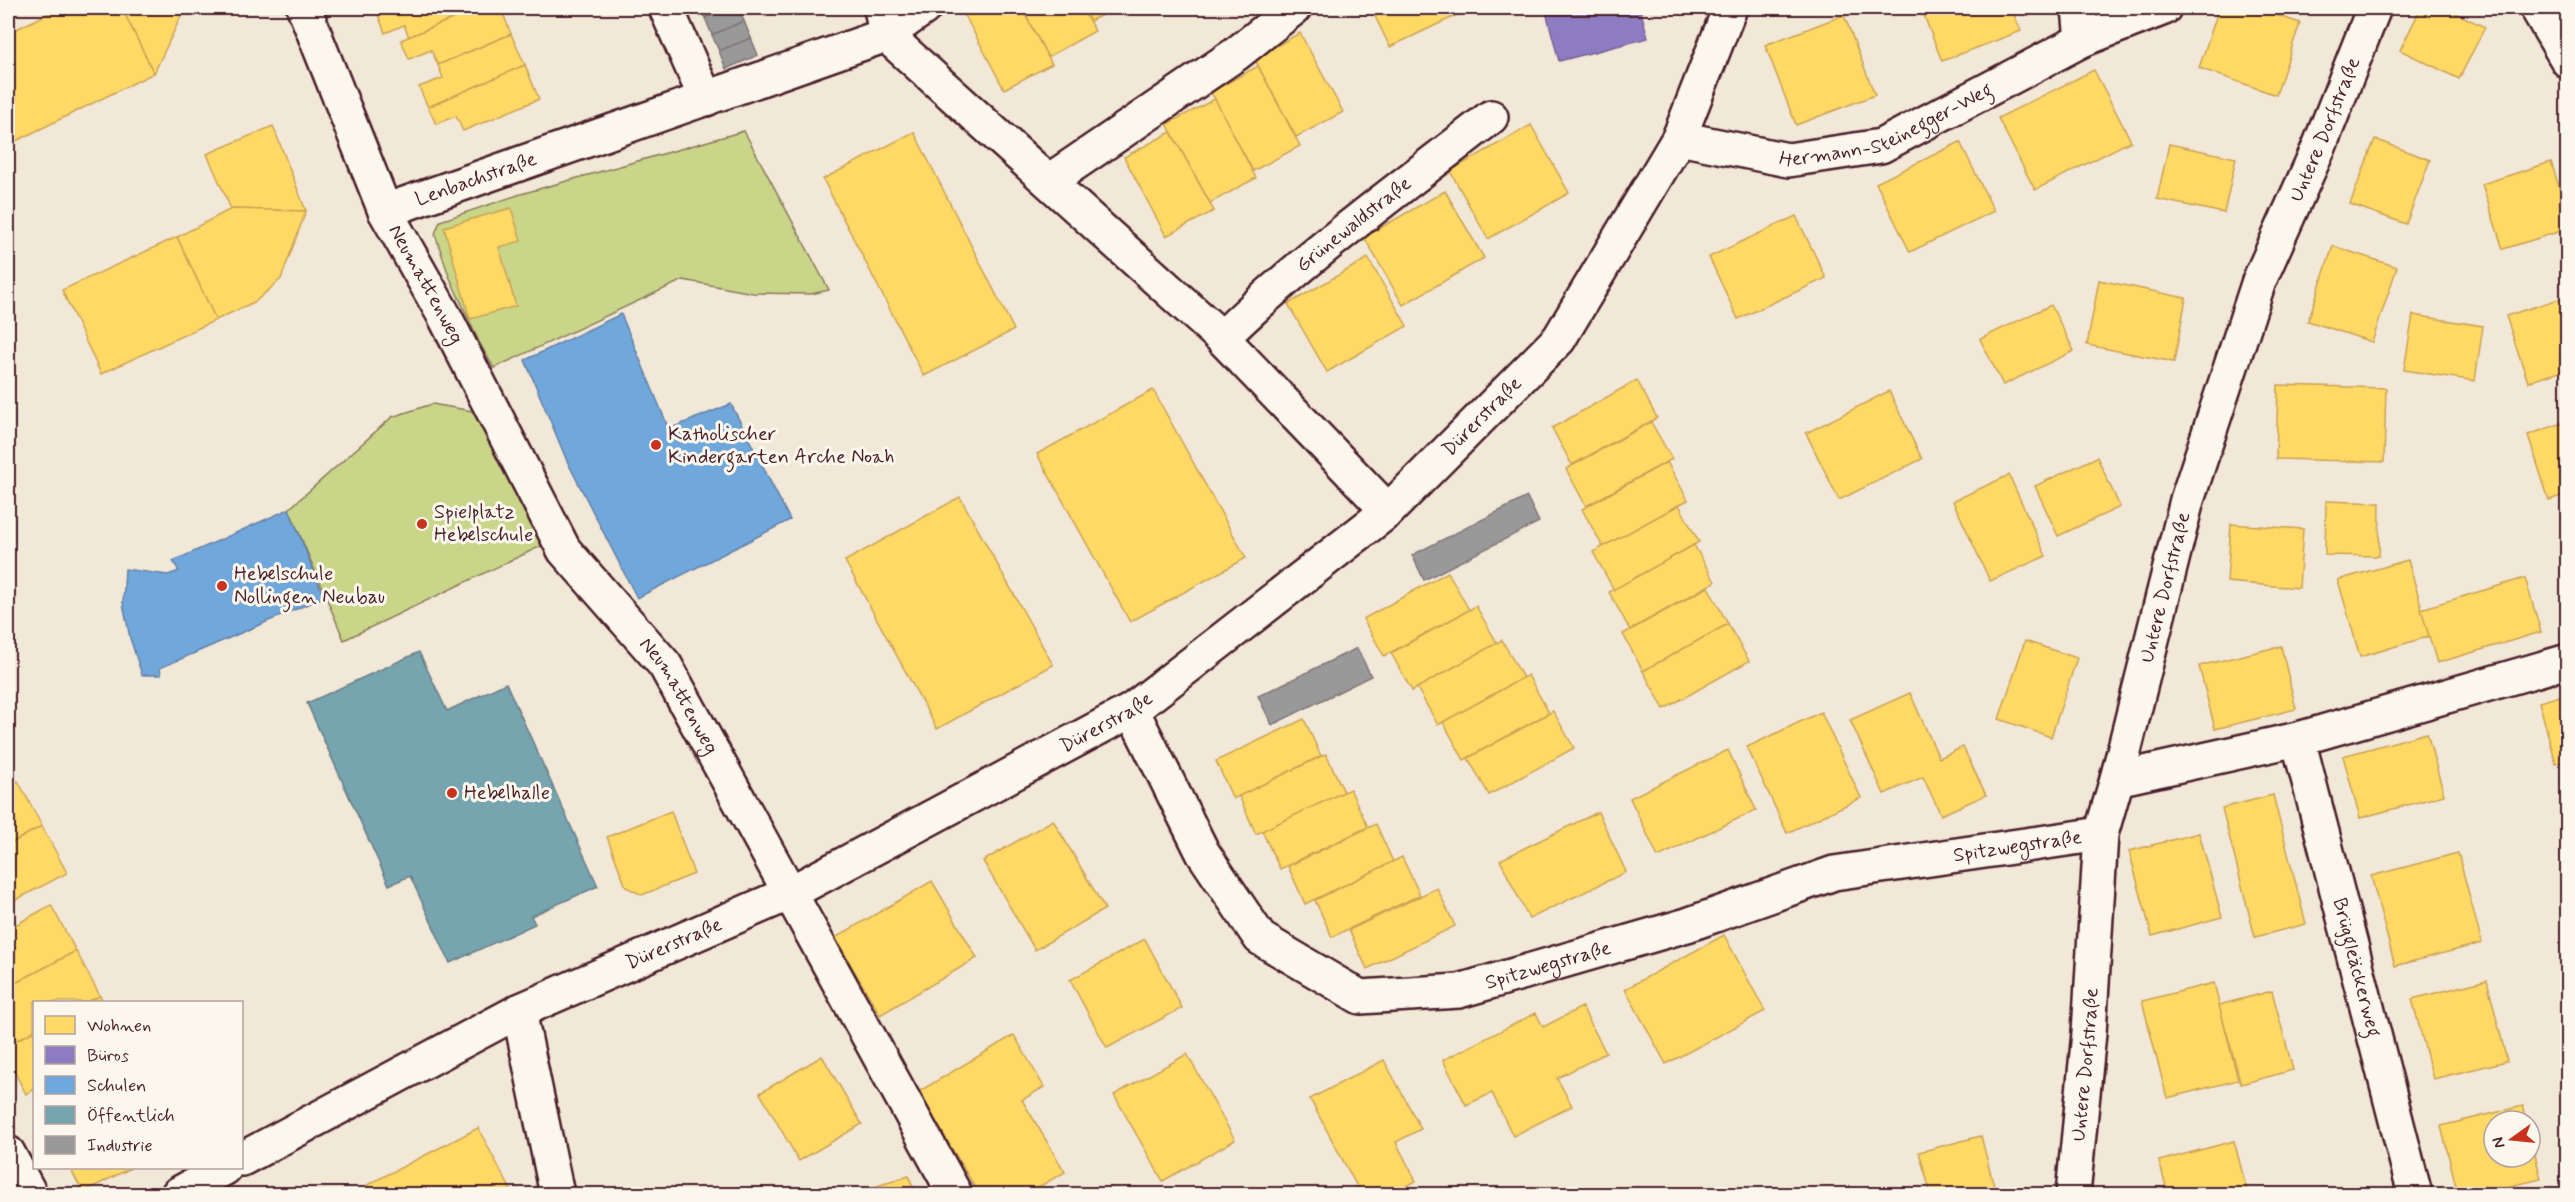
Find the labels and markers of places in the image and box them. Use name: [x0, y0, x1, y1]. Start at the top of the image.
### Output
place label: Katholischer Kindergarten Arche Noah: [668, 421, 894, 473]
marker: Katholischer Kindergarten Arche Noah: [649, 438, 663, 452]
place label: Spielplatz Hebelschule: [434, 499, 533, 549]
marker: Spielplatz Hebelschule: [415, 517, 429, 531]
place label: Hebelschule Nollingen Neubau: [234, 561, 385, 613]
marker: Hebelschule Nollingen Neubau: [215, 579, 229, 593]
place label: Hebelhalle: [464, 780, 550, 807]
marker: Hebelhalle: [445, 786, 459, 800]

